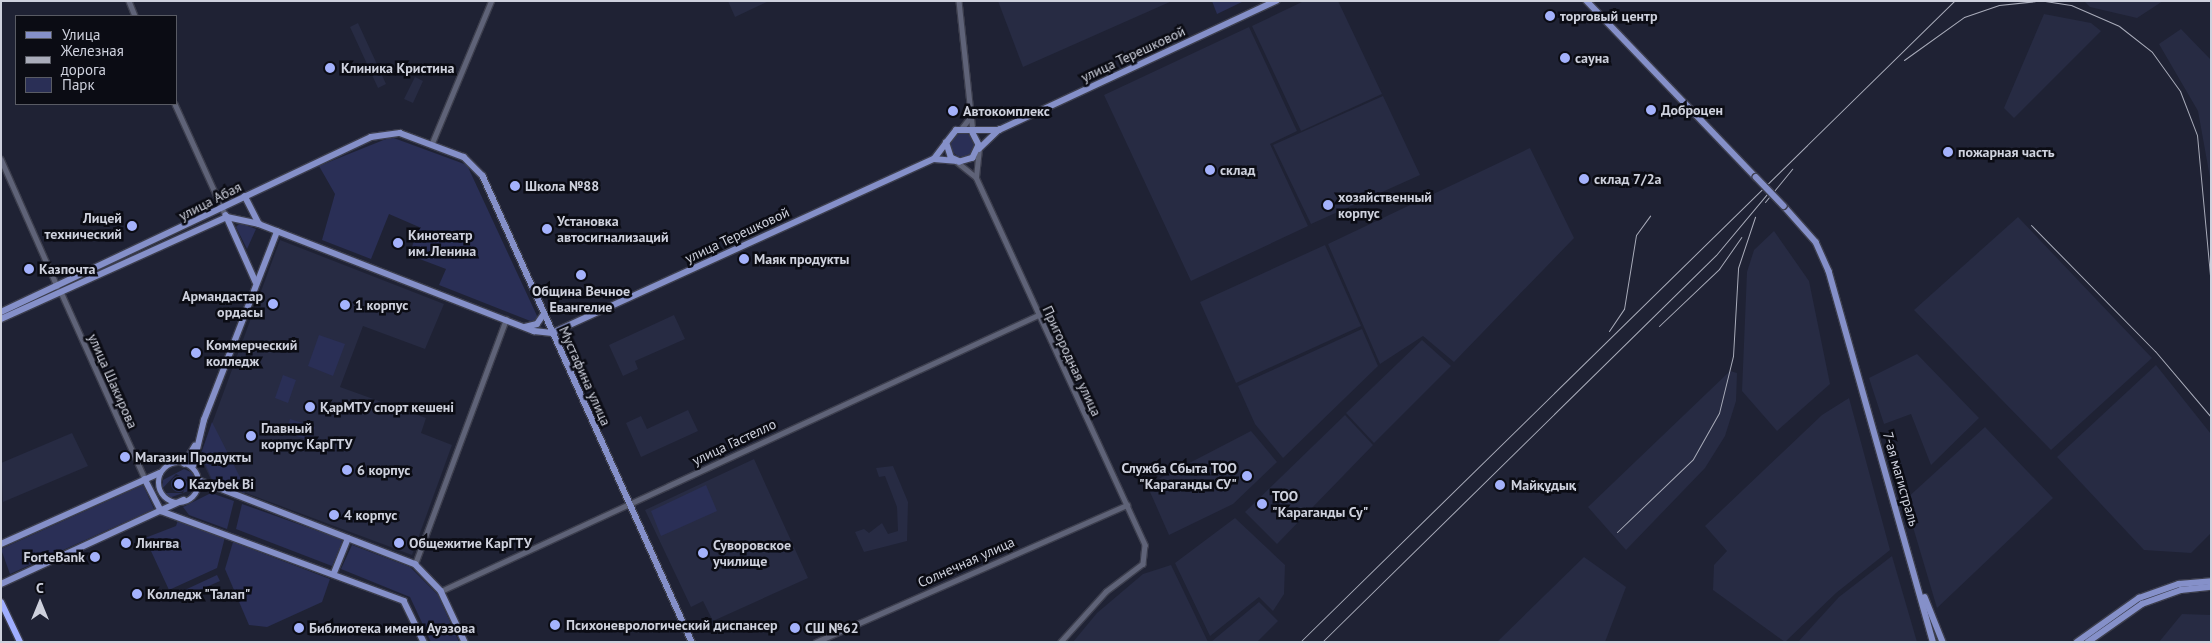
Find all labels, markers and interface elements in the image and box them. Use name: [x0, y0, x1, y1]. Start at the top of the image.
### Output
place label: торговый центр: [1560, 8, 1657, 24]
marker: торговый центр: [1544, 10, 1556, 22]
legend: [15, 15, 178, 105]
street label: улица Терешковой: [1078, 22, 1188, 86]
text: Улица: [62, 25, 100, 44]
text: Железная дорога: [61, 41, 124, 79]
place label: сауна: [1575, 50, 1609, 66]
marker: сауна: [1559, 52, 1571, 64]
place label: Клиника Кристина: [341, 60, 454, 76]
marker: Клиника Кристина: [323, 61, 337, 75]
text: Парк: [62, 75, 95, 94]
place label: Доброцен: [1661, 102, 1723, 118]
place label: Автокомплекс: [963, 103, 1050, 119]
marker: Доброцен: [1645, 104, 1657, 116]
marker: Автокомплекс: [947, 105, 959, 117]
place label: пожарная часть: [1958, 144, 2055, 160]
marker: пожарная часть: [1942, 146, 1954, 158]
place label: склад: [1220, 162, 1255, 178]
marker: склад: [1204, 164, 1216, 176]
place label: склад 7/2а: [1594, 171, 1662, 187]
marker: склад 7/2а: [1578, 173, 1590, 185]
street label: улица Абая: [176, 178, 244, 224]
place label: Школа №88: [525, 178, 599, 194]
marker: Школа №88: [509, 180, 521, 192]
place label: хозяйственный корпус: [1338, 189, 1432, 222]
marker: хозяйственный корпус: [1322, 199, 1334, 211]
street label: улица Терешковой: [682, 203, 792, 267]
place label: Лицей технический: [45, 210, 122, 242]
place label: Установка автосигнализаций: [557, 213, 669, 246]
marker: Лицей технический: [126, 220, 138, 232]
marker: Установка автосигнализаций: [541, 223, 553, 235]
place label: Кинотеатр им. Ленина: [408, 227, 477, 260]
marker: Кинотеатр им. Ленина: [392, 237, 404, 249]
place label: Маяк продукты: [754, 251, 849, 267]
marker: Маяк продукты: [738, 253, 750, 265]
place label: Казпочта: [39, 261, 96, 277]
marker: Казпочта: [23, 263, 35, 275]
marker: Община Вечное Евангелие: [575, 269, 587, 281]
place label: Община Вечное Евангелие: [532, 283, 630, 316]
place label: Армандастар ордасы: [182, 288, 263, 321]
place label: 1 корпус: [355, 297, 408, 313]
marker: Армандастар ордасы: [267, 298, 279, 310]
marker: 1 корпус: [339, 299, 351, 311]
street label: Пригородная улица: [1039, 303, 1105, 419]
street label: Мустафина улица: [556, 324, 614, 428]
street label: улица Шакирова: [85, 331, 141, 431]
place label: Коммерческий колледж: [206, 337, 297, 370]
marker: Коммерческий колледж: [190, 347, 202, 359]
place label: ҚарМТУ спорт кешені: [320, 399, 455, 415]
marker: ҚарМТУ спорт кешені: [304, 401, 316, 413]
street label: улица Гастелло: [689, 415, 779, 469]
place label: Главный корпус КарГТУ: [261, 420, 353, 452]
marker: Главный корпус КарГТУ: [245, 430, 257, 442]
street label: 7-ая магистраль: [1879, 430, 1923, 528]
place label: Магазин Продукты: [135, 449, 251, 465]
marker: Магазин Продукты: [119, 451, 131, 463]
place label: Служба Сбыта ТОО "Караганды СУ": [1121, 460, 1237, 492]
place label: 6 корпус: [357, 462, 410, 478]
marker: 6 корпус: [341, 464, 353, 476]
marker: Служба Сбыта ТОО "Караганды СУ": [1241, 470, 1253, 482]
place label: Kazybek Bi: [189, 476, 255, 492]
place label: Майқұдық: [1511, 477, 1576, 493]
marker: Kazybek Bi: [173, 478, 185, 490]
marker: Майқұдық: [1493, 478, 1507, 492]
place label: ТОО "Караганды Су": [1272, 488, 1368, 520]
marker: ТОО "Караганды Су": [1256, 498, 1268, 510]
place label: 4 корпус: [344, 507, 397, 523]
marker: 4 корпус: [328, 509, 340, 521]
street label: Солнечная улица: [915, 533, 1017, 591]
place label: Лингва: [136, 535, 179, 551]
place label: Общежитие КарГТУ: [409, 535, 532, 551]
marker: Лингва: [120, 537, 132, 549]
marker: Общежитие КарГТУ: [393, 537, 405, 549]
place label: Суворовское училище: [713, 537, 791, 570]
marker: Суворовское училище: [697, 547, 709, 559]
place label: ForteBank: [23, 549, 85, 565]
marker: ForteBank: [89, 551, 101, 563]
north arrow: [15, 578, 65, 628]
text: С: [36, 579, 44, 597]
place label: Колледж "Талап": [147, 586, 252, 602]
marker: Колледж "Талап": [131, 588, 143, 600]
place label: Психоневрологический диспансер: [566, 617, 778, 633]
marker: Психоневрологический диспансер: [548, 618, 562, 632]
place label: Библиотека имени Ауэзова: [309, 620, 476, 636]
place label: СШ №62: [805, 620, 859, 636]
marker: Библиотека имени Ауэзова: [293, 622, 305, 634]
marker: СШ №62: [789, 622, 801, 634]

